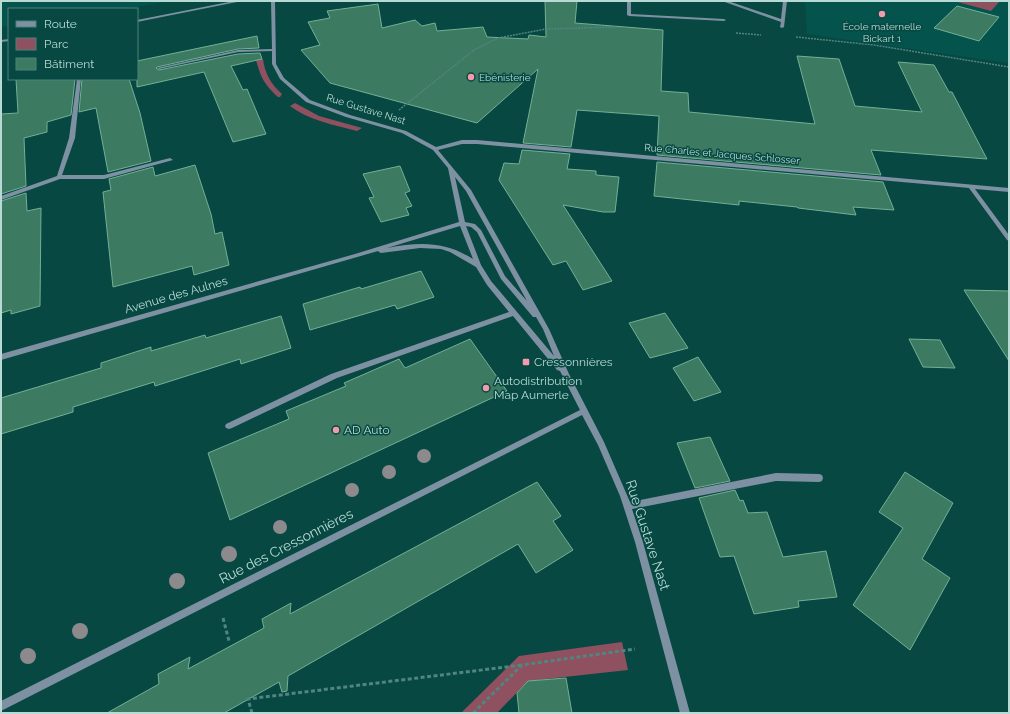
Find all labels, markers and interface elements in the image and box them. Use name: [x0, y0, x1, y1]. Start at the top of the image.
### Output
legend: [8, 8, 138, 80]
marker: École maternelle Bickart 1: [877, 9, 887, 19]
text: Route: [44, 17, 77, 31]
place label: École maternelle Bickart 1: [843, 21, 921, 44]
text: Parc: [44, 37, 69, 51]
text: Bâtiment: [44, 57, 94, 71]
marker: Ebénisterie: [466, 72, 476, 82]
place label: Ebénisterie: [479, 72, 531, 83]
street label: Rue Gustave Nast: [325, 92, 408, 126]
street label: Rue Charles et Jacques Schlosser: [644, 142, 801, 166]
street label: Avenue des Aulnes: [123, 274, 229, 316]
place label: Cressonnières: [534, 355, 613, 369]
marker: Cressonnières: [521, 357, 531, 367]
place label: Autodistribution Map Aumerle: [494, 374, 582, 402]
marker: Autodistribution Map Aumerle: [481, 383, 491, 393]
place label: AD Auto: [344, 423, 390, 437]
marker: AD Auto: [331, 425, 341, 435]
street label: Rue Gustave Nast: [623, 478, 673, 593]
street label: Rue des Cressonnières: [216, 505, 356, 587]

